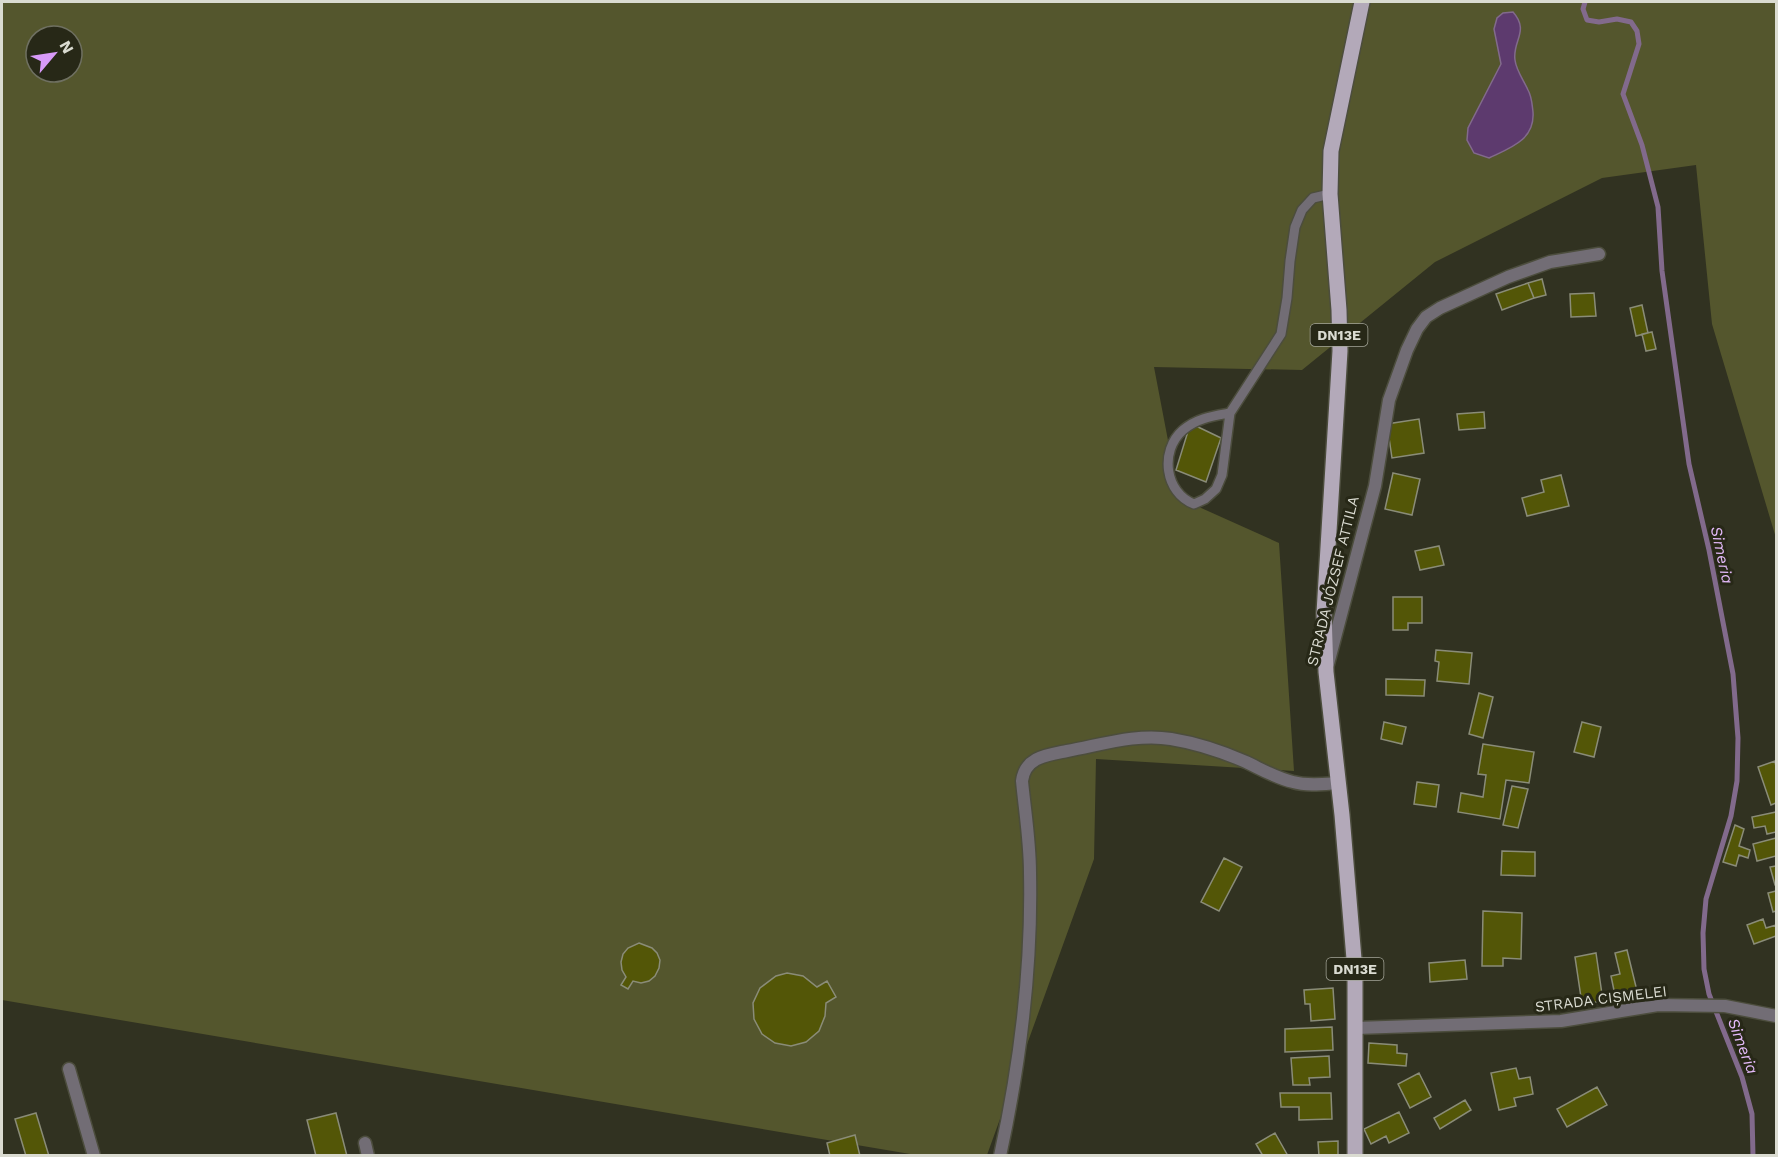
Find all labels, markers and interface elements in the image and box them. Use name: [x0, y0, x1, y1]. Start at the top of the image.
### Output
north arrow: [24, 24, 84, 84]
text: N: [55, 37, 78, 57]
road number: DN13E: [1310, 324, 1368, 346]
street label: STRADA JÓZSEF ATTILA: [1302, 494, 1363, 668]
water label: Simeria: [1707, 524, 1737, 586]
road number: DN13E: [1326, 958, 1384, 980]
street label: STRADA CIȘMELEI: [1534, 982, 1668, 1016]
water label: Simeria: [1724, 1015, 1762, 1077]

